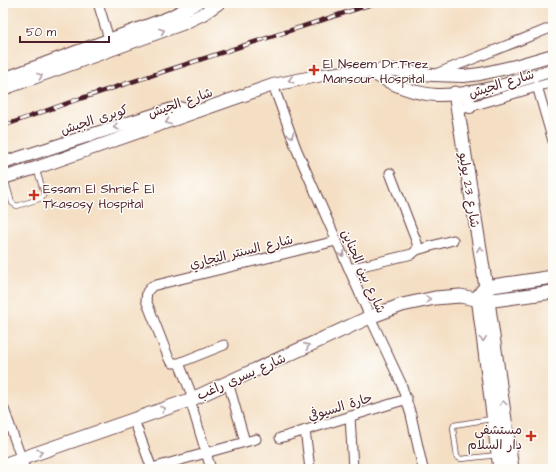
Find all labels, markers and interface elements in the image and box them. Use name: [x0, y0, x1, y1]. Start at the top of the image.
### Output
scale bar: [20, 18, 109, 44]
text: 50 m: [26, 24, 57, 41]
one-way arrow: [158, 27, 165, 36]
place label: El Nseem Dr.Trez Mansour Hospital: [323, 55, 429, 88]
marker: El Nseem Dr.Trez Mansour Hospital: [308, 64, 320, 76]
street label: شارع الجيش: [466, 65, 536, 102]
one-way arrow: [36, 72, 43, 80]
one-way arrow: [288, 76, 294, 84]
street label: شارع الجيش: [145, 83, 215, 122]
street label: كوبرى الجيش: [58, 100, 131, 139]
one-way arrow: [164, 117, 171, 125]
one-way arrow: [113, 122, 120, 130]
one-way arrow: [286, 130, 294, 138]
street label: شارع 23 يوليو: [454, 150, 484, 229]
place label: Essam El Shrief El Tkasosy Hospital: [43, 180, 154, 214]
marker: Essam El Shrief El Tkasosy Hospital: [28, 189, 40, 201]
street label: شارع بين الجناين: [337, 227, 390, 316]
street label: شارع السنتر التجاري: [188, 230, 295, 274]
one-way arrow: [476, 246, 485, 252]
one-way arrow: [338, 251, 346, 258]
one-way arrow: [425, 296, 431, 304]
one-way arrow: [478, 336, 487, 342]
one-way arrow: [303, 343, 311, 351]
street label: شارع يسرى راغب: [194, 349, 289, 405]
street label: حارة السيوفي: [306, 389, 375, 425]
one-way arrow: [499, 400, 508, 406]
one-way arrow: [159, 406, 166, 414]
place label: مستشفى دار السلام: [468, 421, 522, 455]
marker: مستشفى دار السلام: [525, 430, 537, 442]
one-way arrow: [36, 449, 43, 457]

